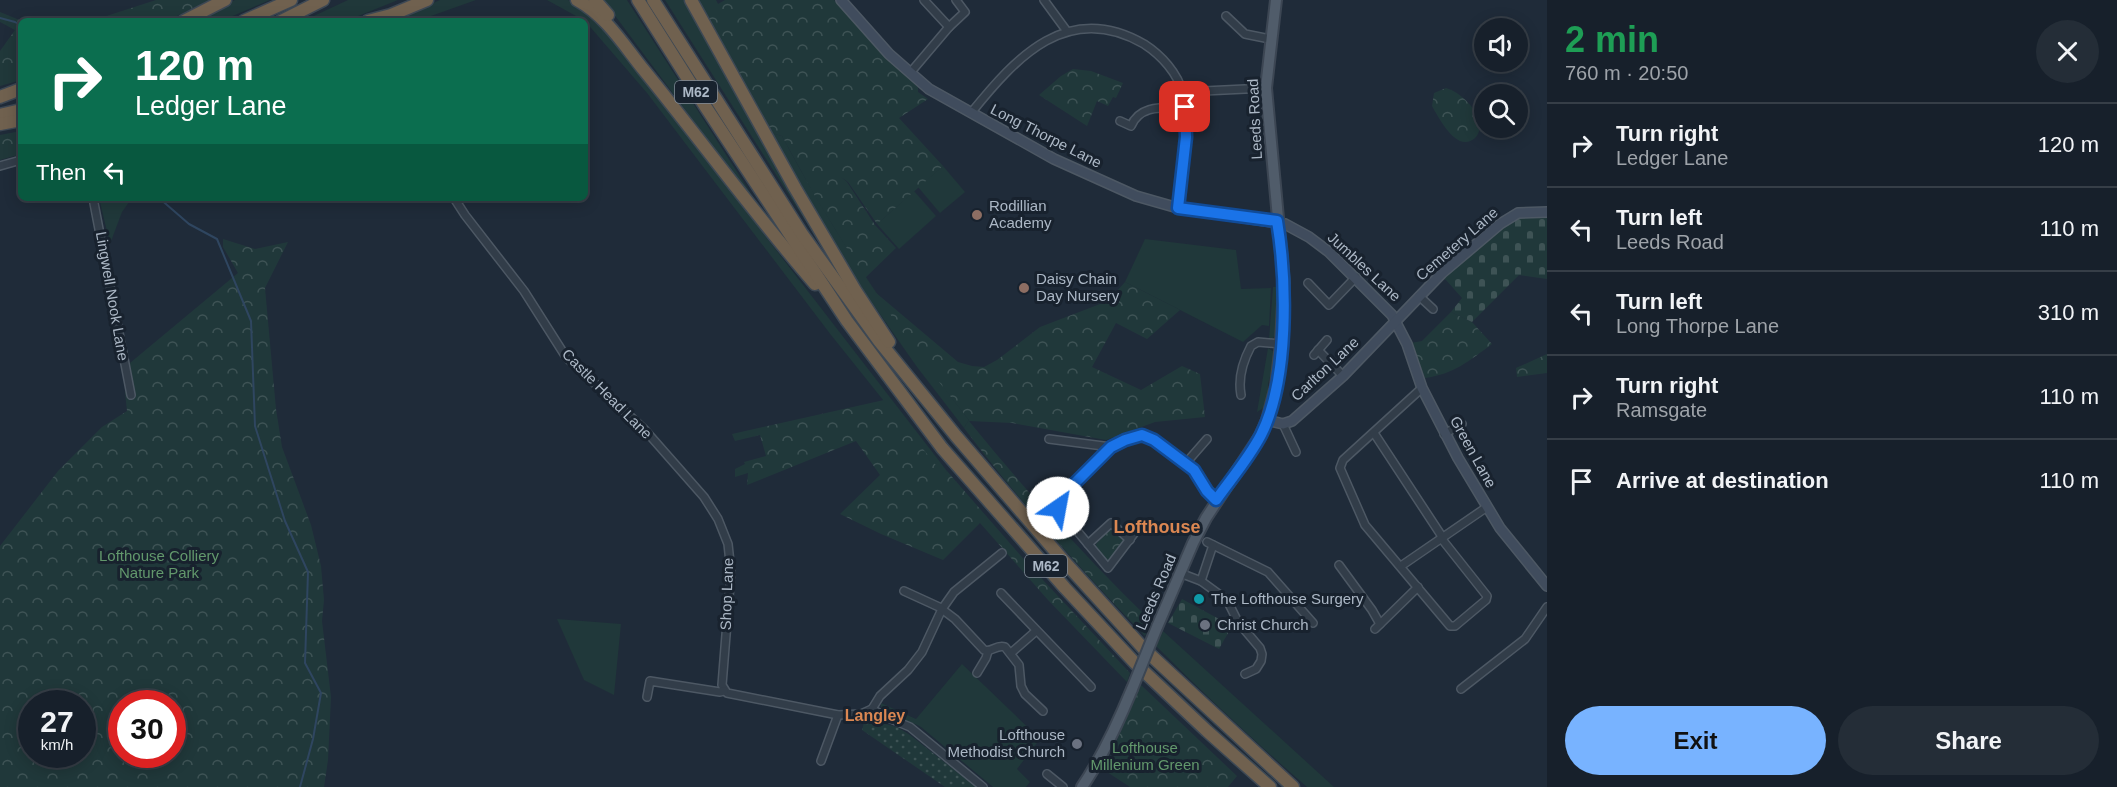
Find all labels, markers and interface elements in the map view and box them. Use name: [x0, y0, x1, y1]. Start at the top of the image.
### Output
map controls: [1474, 18, 1528, 138]
button: sound: [1474, 18, 1528, 72]
text: 2 min: [1565, 19, 1659, 60]
button: close: [2036, 20, 2099, 83]
icon: right: [36, 42, 114, 120]
text: 120 m: [135, 42, 254, 89]
text: 760 m · 20:50: [1565, 62, 1688, 84]
street label: Leeds Road: [1244, 78, 1265, 160]
road number: M62: [675, 81, 717, 103]
pin: [1159, 81, 1210, 132]
button: search: [1474, 84, 1528, 138]
icon: arrive: [1168, 90, 1201, 123]
text: Ledger Lane: [135, 91, 287, 121]
street label: Long Thorpe Lane: [988, 100, 1105, 171]
text: Turn right: [1616, 121, 1718, 146]
icon: right: [1565, 129, 1598, 162]
text: 120 m: [2038, 132, 2099, 157]
text: Ledger Lane: [1616, 147, 1728, 169]
icon: left: [98, 156, 131, 189]
text: Then: [36, 160, 86, 185]
place label: Rodillian Academy: [989, 197, 1052, 231]
street label: Cemetery Lane: [1412, 204, 1501, 284]
text: Turn left: [1616, 205, 1702, 230]
marker: Rodillian Academy: [970, 208, 984, 222]
icon: left: [1565, 213, 1598, 246]
text: 110 m: [2039, 216, 2099, 241]
street label: Jumbles Lane: [1324, 229, 1404, 305]
street label: Lingwell Nook Lane: [93, 230, 132, 362]
text: Leeds Road: [1616, 231, 1724, 253]
place label: Daisy Chain Day Nursery: [1036, 270, 1120, 304]
marker: Daisy Chain Day Nursery: [1017, 281, 1031, 295]
text: Turn left: [1616, 289, 1702, 314]
icon: left: [1565, 297, 1598, 330]
text: 310 m: [2038, 300, 2099, 325]
text: Long Thorpe Lane: [1616, 315, 1779, 337]
street label: Carlton Lane: [1287, 333, 1362, 404]
street label: Castle Head Lane: [559, 345, 656, 442]
text: Turn right: [1616, 373, 1718, 398]
icon: right: [1565, 381, 1598, 414]
text: 110 m: [2039, 384, 2099, 409]
text: Ramsgate: [1616, 399, 1707, 421]
street label: Green Lane: [1447, 413, 1500, 491]
icon: arrive: [1565, 465, 1598, 498]
text: Arrive at destination: [1616, 468, 1829, 493]
text: 110 m: [2039, 468, 2099, 493]
position arrow: [1026, 476, 1090, 540]
district label: Lofthouse: [1114, 517, 1201, 537]
park label: Lofthouse Colliery Nature Park: [99, 547, 220, 581]
street label: Leeds Road: [1132, 551, 1179, 632]
road number: M62: [1025, 555, 1067, 577]
street label: Shop Lane: [717, 557, 736, 631]
place label: The Lofthouse Surgery: [1211, 590, 1364, 607]
marker: The Lofthouse Surgery: [1192, 592, 1206, 606]
place label: Christ Church: [1217, 616, 1309, 633]
marker: Christ Church: [1198, 618, 1212, 632]
speed limit sign: 30: [108, 690, 186, 768]
text: 27: [40, 705, 74, 738]
button: Exit: [1565, 706, 1826, 775]
button: Share: [1838, 706, 2099, 775]
district label: Langley: [845, 707, 905, 724]
place label: Lofthouse Methodist Church: [947, 726, 1065, 760]
text: km/h: [41, 736, 73, 753]
marker: Lofthouse Methodist Church: [1070, 737, 1084, 751]
park label: Lofthouse Millenium Green: [1090, 739, 1200, 773]

